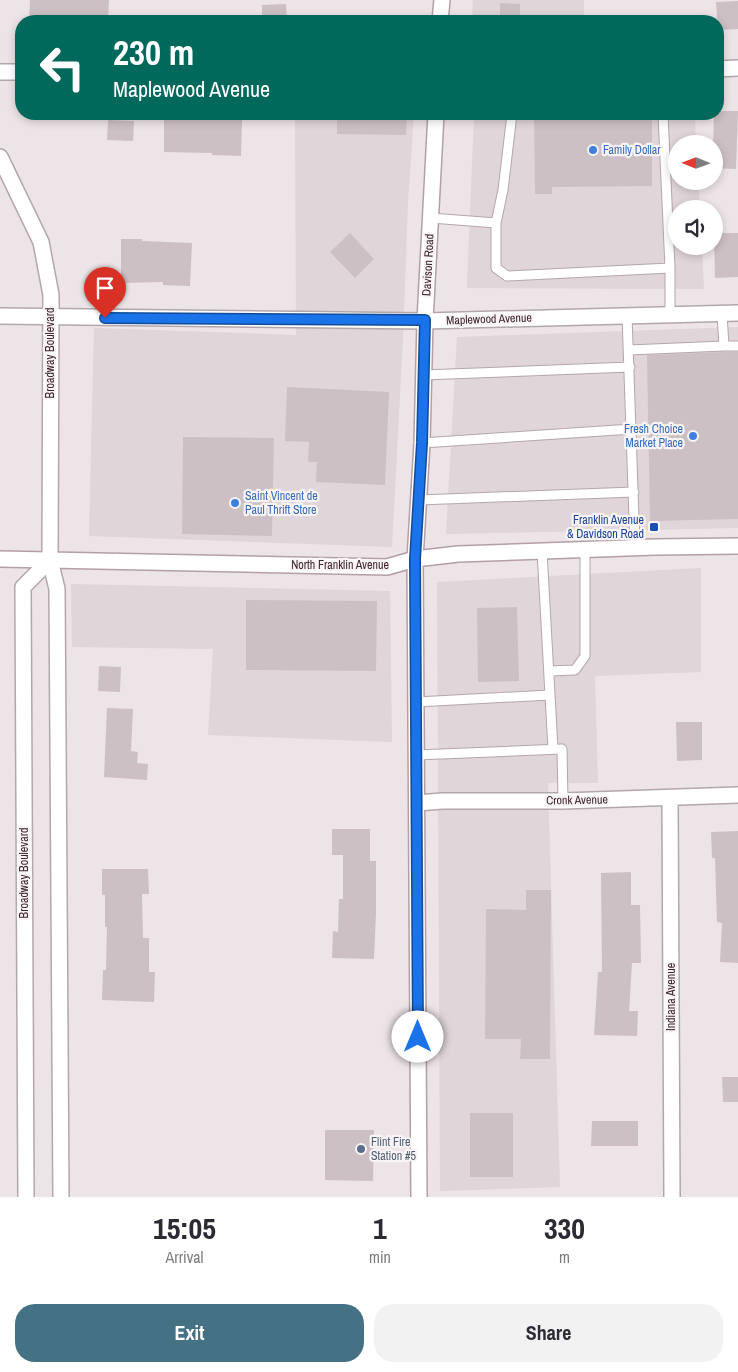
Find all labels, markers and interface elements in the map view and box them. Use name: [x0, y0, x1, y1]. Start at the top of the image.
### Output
text: 230 m: [113, 29, 194, 76]
icon: left: [30, 35, 95, 100]
text: Maplewood Avenue: [113, 74, 270, 104]
north arrow: [668, 135, 722, 190]
map controls: [668, 135, 723, 255]
place label: Family Dollar: [603, 142, 661, 158]
marker: Family Dollar: [587, 144, 599, 156]
button: sound: [668, 200, 723, 255]
street label: Davison Road: [418, 233, 438, 297]
pin: [84, 267, 126, 318]
icon: arrive: [91, 274, 119, 302]
street label: Broadway Boulevard: [42, 308, 58, 398]
street label: Maplewood Avenue: [446, 310, 532, 328]
place label: Fresh Choice Market Place: [624, 421, 683, 451]
marker: Fresh Choice Market Place: [687, 430, 699, 442]
place label: Saint Vincent de Paul Thrift Store: [245, 488, 318, 518]
marker: Saint Vincent de Paul Thrift Store: [229, 497, 241, 509]
place label: Franklin Avenue & Davidson Road: [567, 512, 644, 542]
marker: Franklin Avenue & Davidson Road: [648, 521, 660, 533]
street label: North Franklin Avenue: [291, 557, 389, 573]
street label: Cronk Avenue: [546, 791, 608, 809]
street label: Broadway Boulevard: [16, 828, 32, 918]
street label: Indiana Avenue: [663, 963, 679, 1031]
position arrow: [391, 1010, 443, 1062]
place label: Flint Fire Station #5: [371, 1134, 416, 1164]
marker: Flint Fire Station #5: [355, 1143, 367, 1155]
text: 15:05: [153, 1208, 216, 1248]
text: 1: [373, 1208, 387, 1248]
text: 330: [544, 1208, 585, 1248]
text: Arrival: [166, 1246, 203, 1268]
text: min: [369, 1246, 391, 1268]
text: m: [559, 1246, 570, 1268]
button: Exit: [15, 1304, 364, 1362]
button: Share: [374, 1304, 723, 1362]

